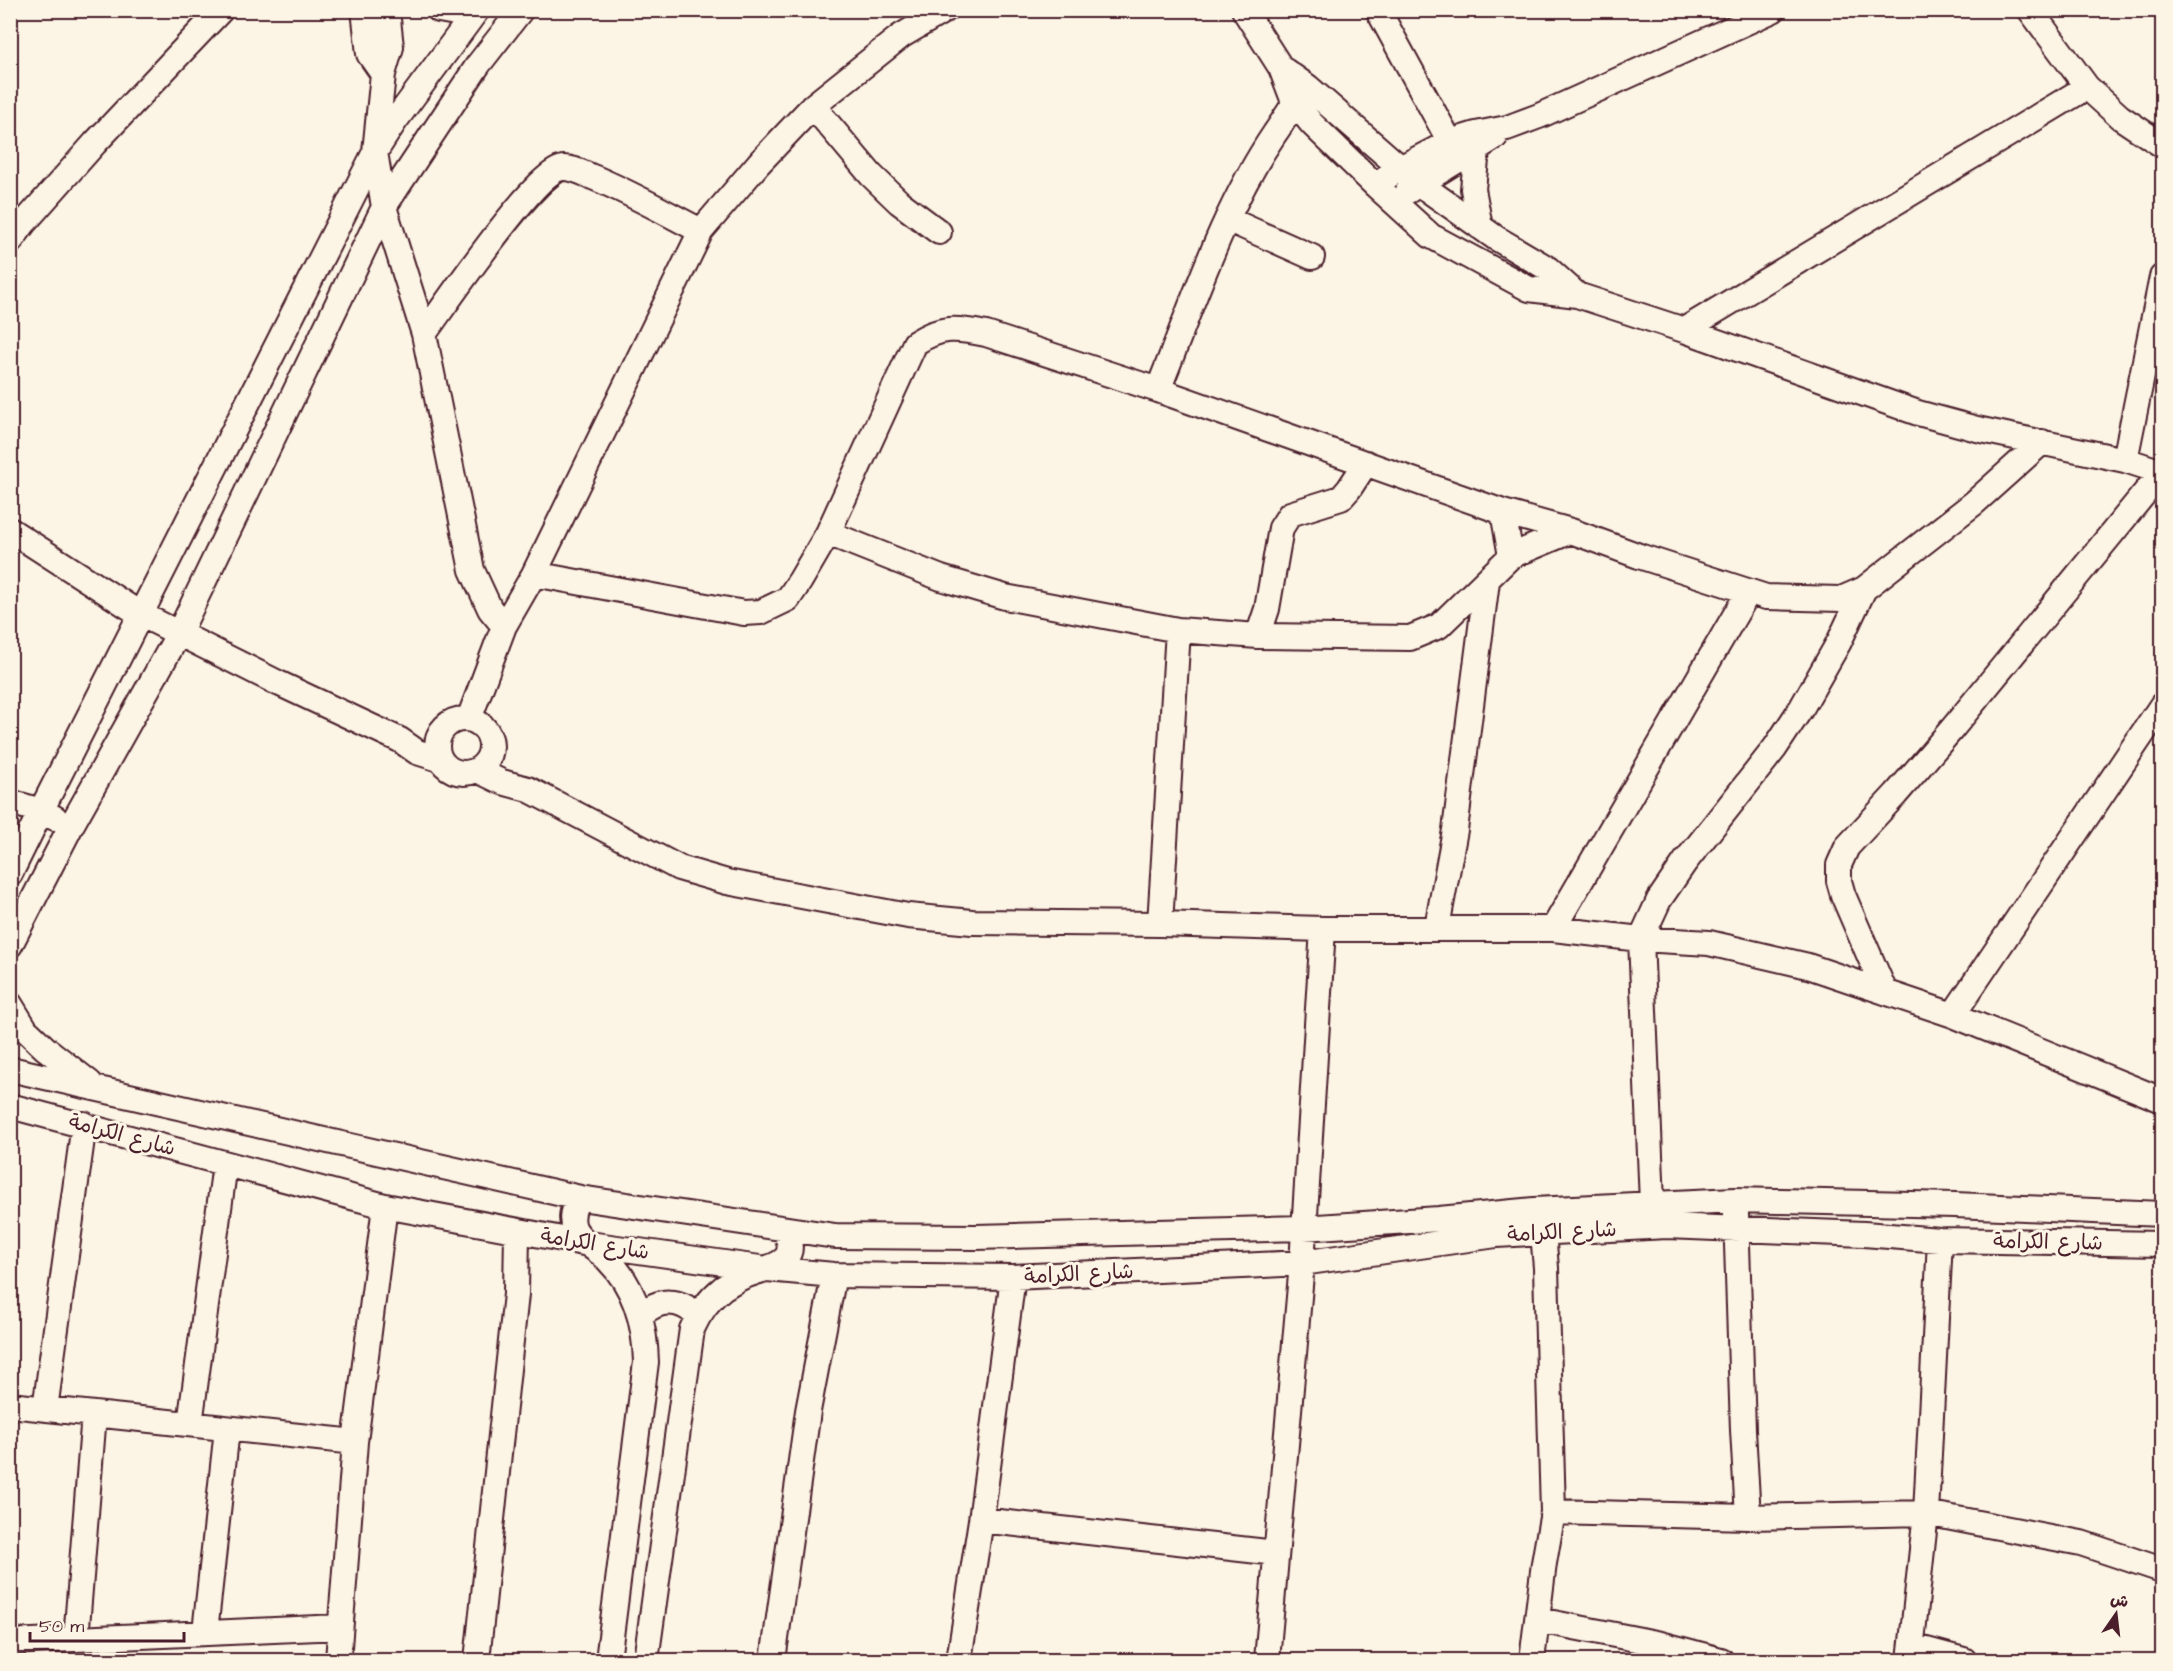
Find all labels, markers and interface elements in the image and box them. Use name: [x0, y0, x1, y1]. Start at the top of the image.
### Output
street label: شارع الكرامة: [65, 1107, 179, 1163]
street label: شارع الكرامة: [1507, 1215, 1617, 1249]
street label: شارع الكرامة: [539, 1221, 651, 1267]
street label: شارع الكرامة: [1993, 1227, 2103, 1257]
street label: شارع الكرامة: [1024, 1257, 1134, 1291]
north arrow: [2086, 1584, 2146, 1644]
text: ش: [2108, 1588, 2131, 1613]
scale bar: [30, 1605, 184, 1643]
text: 50 m: [39, 1614, 84, 1639]

